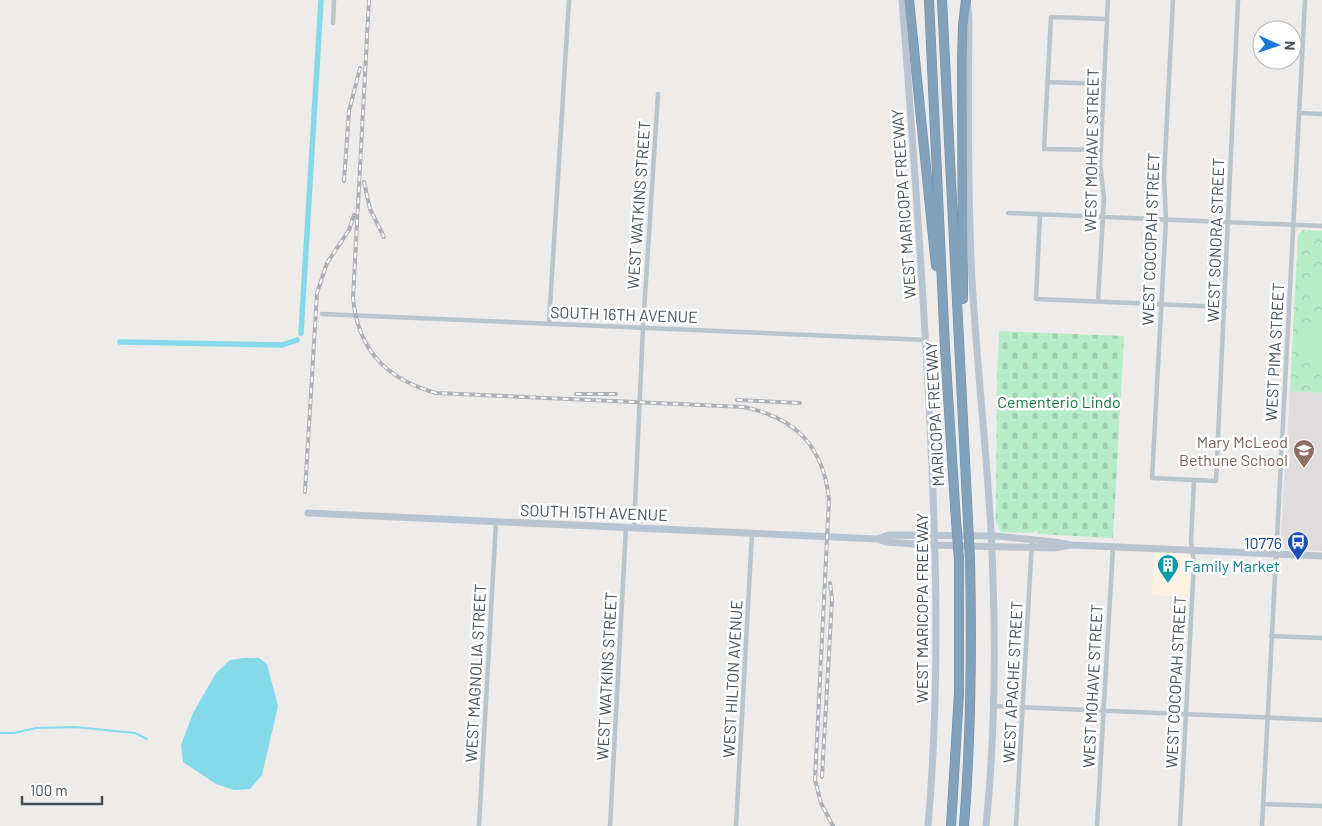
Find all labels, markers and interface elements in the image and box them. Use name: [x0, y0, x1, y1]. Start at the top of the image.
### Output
north arrow: [1252, 20, 1302, 70]
text: N: [1282, 41, 1299, 51]
street label: WEST MOHAVE STREET: [1080, 68, 1102, 232]
street label: WEST MARICOPA FREEWAY: [887, 108, 919, 300]
street label: WEST WATKINS STREET: [623, 120, 653, 290]
street label: WEST COCOPAH STREET: [1137, 152, 1163, 326]
street label: WEST SONORA STREET: [1203, 157, 1227, 323]
street label: WEST PIMA STREET: [1261, 282, 1287, 422]
street label: SOUTH 16TH AVENUE: [550, 302, 698, 326]
street label: MARICOPA FREEWAY: [921, 341, 947, 487]
park label: Cementerio Lindo: [997, 392, 1121, 411]
place label: Mary McLeod Bethune School: [1179, 432, 1288, 469]
school or university icon: Mary McLeod Bethune School: [1292, 438, 1316, 469]
street label: SOUTH 15TH AVENUE: [520, 500, 668, 524]
street label: WEST MARICOPA FREEWAY: [912, 513, 931, 703]
bus stop icon: 10776: [1286, 530, 1310, 561]
place label: 10776: [1244, 533, 1282, 552]
building icon: Family Market: [1156, 553, 1180, 584]
place label: Family Market: [1184, 556, 1280, 575]
street label: WEST MAGNOLIA STREET: [461, 583, 489, 763]
street label: WEST WATKINS STREET: [592, 591, 620, 761]
street label: WEST COCOPAH STREET: [1161, 595, 1189, 769]
street label: WEST HILTON AVENUE: [718, 600, 746, 758]
street label: WEST APACHE STREET: [998, 600, 1026, 764]
street label: WEST MOHAVE STREET: [1078, 604, 1106, 768]
scale bar: [22, 774, 102, 806]
text: 100 m: [30, 781, 68, 799]

